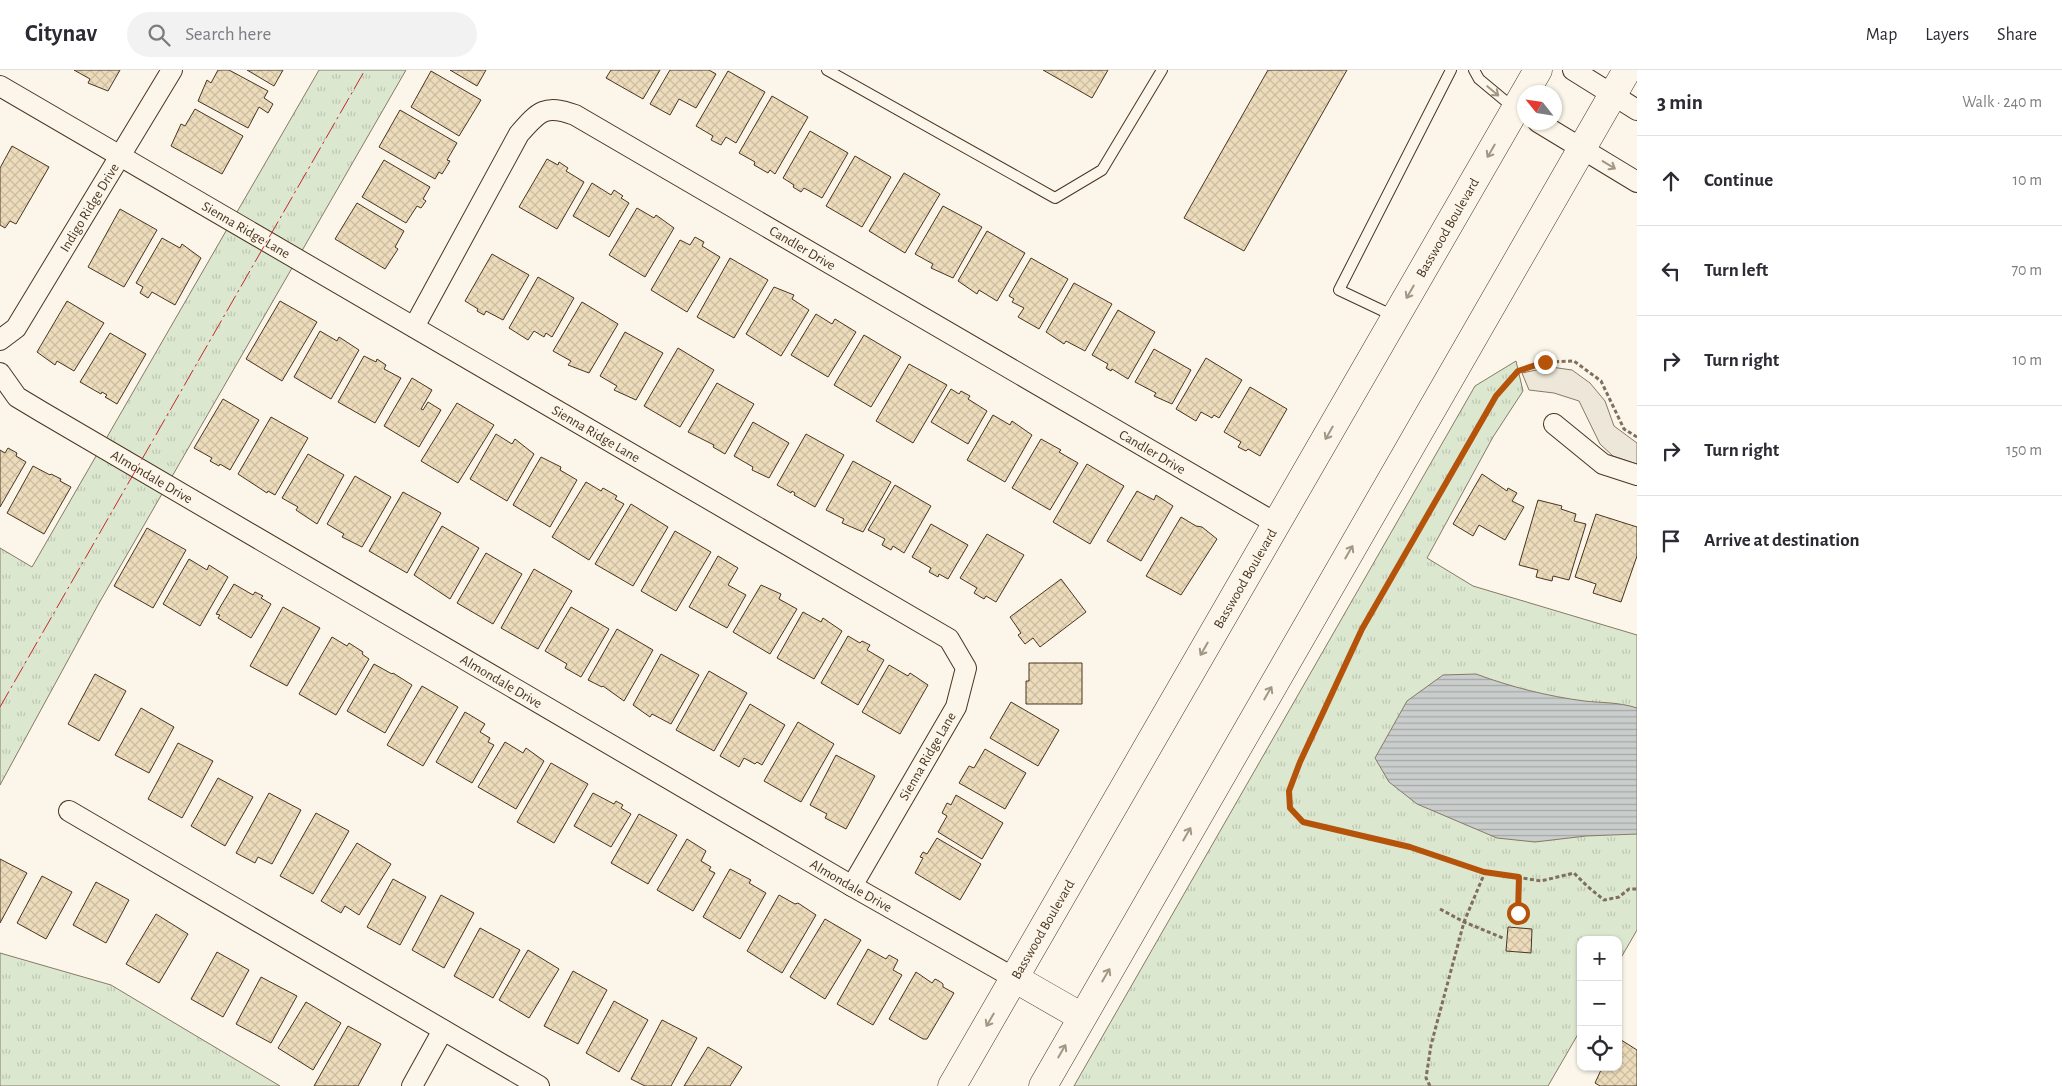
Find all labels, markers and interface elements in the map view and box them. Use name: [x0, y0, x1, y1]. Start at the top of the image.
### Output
search box: [127, 12, 477, 57]
icon: search: [145, 21, 173, 49]
text: Citynav: [25, 22, 97, 46]
text: Search here: [185, 25, 271, 44]
text: Map: [1866, 26, 1897, 44]
text: Layers: [1925, 26, 1969, 44]
text: Share: [1997, 26, 2037, 44]
one-way arrow: [1486, 85, 1499, 96]
north arrow: [1517, 85, 1562, 130]
text: 3 min: [1657, 92, 1703, 113]
text: Walk · 240 m: [1962, 94, 2042, 110]
one-way arrow: [1485, 143, 1495, 158]
street label: Indigo Ridge Drive: [58, 161, 122, 255]
one-way arrow: [1602, 161, 1616, 171]
icon: ahead: [1657, 167, 1685, 195]
text: Continue: [1704, 171, 1773, 190]
text: 10 m: [2013, 172, 2042, 188]
street label: Basswood Boulevard: [1414, 176, 1482, 280]
street label: Sienna Ridge Lane: [199, 199, 292, 261]
street label: Candler Drive: [767, 224, 838, 273]
icon: left: [1657, 257, 1685, 285]
text: Turn left: [1704, 261, 1768, 280]
text: 70 m: [2011, 262, 2042, 278]
one-way arrow: [1404, 284, 1414, 299]
icon: right: [1657, 347, 1685, 375]
route end: [1534, 351, 1557, 374]
text: Turn right: [1704, 351, 1779, 370]
text: 10 m: [2013, 352, 2042, 368]
street label: Sienna Ridge Lane: [549, 403, 642, 465]
one-way arrow: [1323, 425, 1333, 439]
street label: Candler Drive: [1117, 428, 1188, 477]
icon: right: [1657, 437, 1685, 465]
text: Turn right: [1704, 441, 1779, 460]
text: 150 m: [2006, 442, 2042, 458]
street label: Almondale Drive: [108, 448, 195, 506]
street label: Basswood Boulevard: [1212, 527, 1280, 631]
icon: arrive: [1657, 527, 1685, 555]
text: Arrive at destination: [1704, 531, 1860, 550]
one-way arrow: [1345, 545, 1355, 559]
one-way arrow: [1199, 642, 1209, 657]
street label: Almondale Drive: [458, 653, 544, 711]
one-way arrow: [1264, 686, 1274, 700]
street label: Sienna Ridge Lane: [897, 710, 959, 803]
one-way arrow: [1183, 827, 1193, 841]
street label: Almondale Drive: [807, 857, 894, 915]
street label: Basswood Boulevard: [1009, 878, 1077, 982]
route start: [1507, 902, 1530, 925]
map controls: [1577, 936, 1622, 1071]
button: +: [1577, 936, 1622, 981]
one-way arrow: [1102, 968, 1112, 982]
button: −: [1577, 981, 1622, 1026]
one-way arrow: [985, 1012, 995, 1027]
button: locate: [1577, 1026, 1622, 1071]
one-way arrow: [1058, 1045, 1068, 1059]

